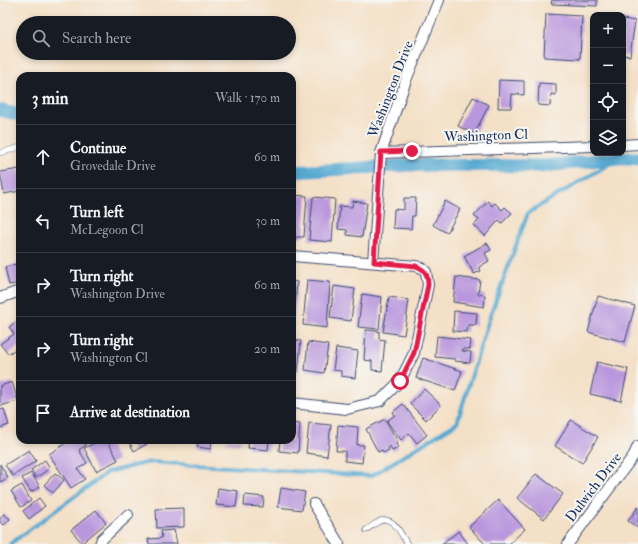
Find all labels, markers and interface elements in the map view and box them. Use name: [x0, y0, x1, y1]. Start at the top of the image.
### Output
map controls: [590, 12, 626, 156]
button: +: [590, 12, 626, 48]
search box: [16, 16, 296, 60]
icon: search: [30, 27, 52, 49]
text: Search here: [62, 29, 131, 48]
street label: Washington Drive: [364, 38, 417, 141]
button: −: [590, 48, 626, 84]
button: locate: [590, 84, 626, 120]
text: 3 min: [32, 88, 69, 109]
text: Walk · 170 m: [215, 90, 280, 106]
button: layers: [590, 120, 626, 156]
street label: Washington Cl: [443, 126, 529, 145]
text: Continue: [70, 139, 126, 158]
route end: [403, 142, 421, 160]
icon: ahead: [32, 146, 54, 168]
text: 60 m: [254, 149, 280, 165]
text: Grovedale Drive: [70, 158, 156, 174]
text: Turn left: [70, 203, 124, 222]
icon: left: [32, 210, 54, 232]
text: 30 m: [256, 213, 280, 229]
text: McLegoon Cl: [70, 222, 144, 238]
text: Turn right: [70, 267, 133, 286]
icon: right: [32, 274, 54, 296]
text: 60 m: [254, 277, 280, 293]
text: Washington Drive: [70, 286, 165, 302]
text: Turn right: [70, 331, 133, 350]
icon: right: [32, 338, 54, 360]
text: 20 m: [254, 341, 280, 357]
text: Washington Cl: [70, 350, 148, 366]
route start: [391, 372, 409, 390]
icon: arrive: [32, 402, 54, 424]
text: Arrive at destination: [70, 403, 190, 422]
street label: Dulwich Drive: [562, 449, 625, 525]

